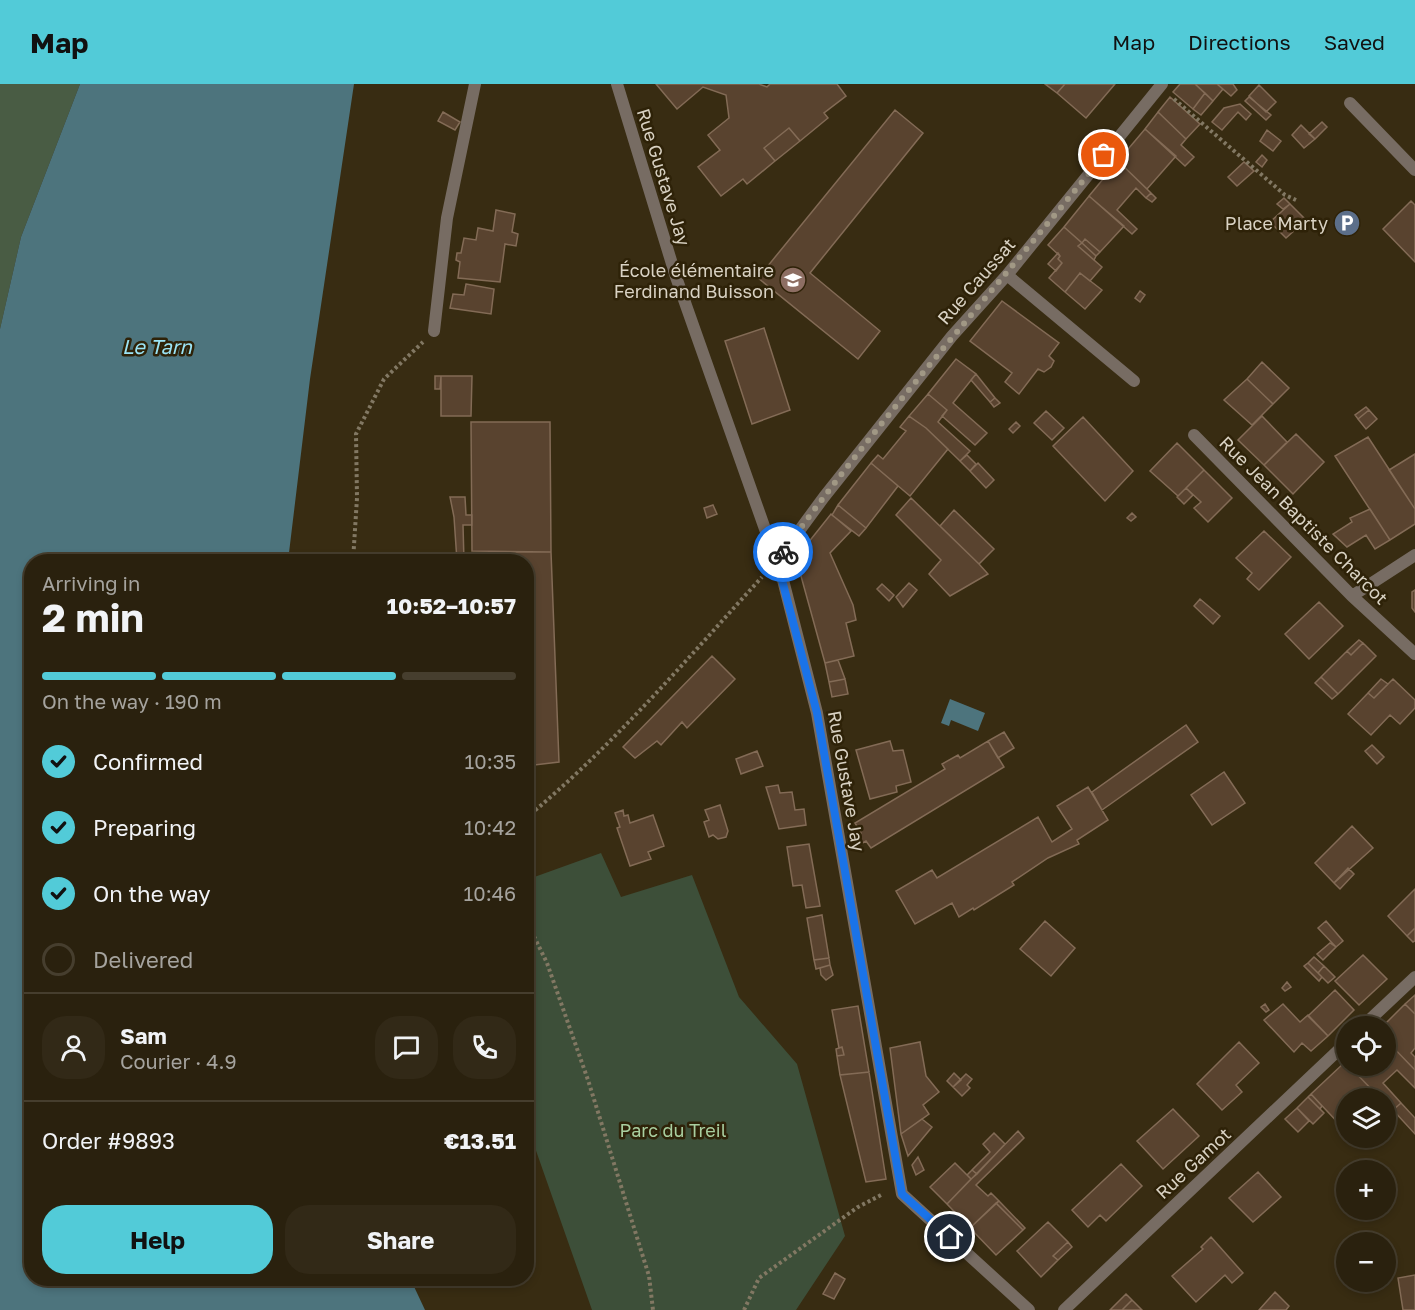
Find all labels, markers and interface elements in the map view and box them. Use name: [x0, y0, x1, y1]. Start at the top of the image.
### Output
text: Map: [30, 26, 88, 59]
text: Map: [1112, 29, 1155, 55]
text: Directions: [1188, 29, 1291, 55]
text: Saved: [1324, 29, 1385, 55]
street label: Rue Gustave Jay: [633, 106, 695, 248]
pin: [1078, 129, 1129, 180]
icon: bag: [1087, 138, 1120, 171]
parking icon: Place Marty: [1332, 208, 1362, 238]
place label: Place Marty: [1225, 212, 1328, 234]
street label: Rue Caussat: [933, 233, 1019, 329]
place label: École élémentaire Ferdinand Buisson: [614, 259, 774, 302]
school or university icon: École élémentaire Ferdinand Buisson: [778, 265, 808, 295]
water label: Le Tarn: [122, 334, 193, 358]
street label: Rue Jean Baptiste Charcot: [1215, 431, 1393, 609]
courier: [753, 522, 813, 582]
icon: bike: [767, 536, 800, 569]
text: Arriving in: [42, 571, 140, 595]
text: 10:52–10:57: [387, 592, 516, 619]
text: 2 min: [42, 594, 144, 641]
text: On the way · 190 m: [42, 689, 222, 713]
street label: Rue Gustave Jay: [824, 709, 870, 853]
icon: check: [42, 745, 75, 778]
text: Confirmed: [93, 748, 203, 775]
text: 10:35: [465, 749, 516, 773]
icon: check: [42, 811, 75, 844]
text: Preparing: [93, 814, 196, 841]
text: 10:42: [464, 815, 516, 839]
icon: check: [42, 877, 75, 910]
text: On the way: [93, 880, 211, 907]
text: 10:46: [464, 881, 516, 905]
text: Delivered: [93, 946, 193, 973]
button: person: [42, 1016, 105, 1079]
button: chat: [375, 1016, 438, 1079]
button: phone: [453, 1016, 516, 1079]
map controls: [1336, 1016, 1396, 1292]
button: locate: [1336, 1016, 1396, 1076]
text: Sam: [120, 1022, 167, 1049]
text: Courier · 4.9: [120, 1049, 237, 1073]
button: layers: [1336, 1088, 1396, 1148]
park label: Parc du Treil: [620, 1119, 727, 1141]
street label: Rue Gamot: [1151, 1123, 1235, 1203]
text: Order #9893: [42, 1127, 175, 1154]
text: €13.51: [444, 1127, 516, 1154]
button: +: [1336, 1160, 1396, 1220]
button: Help: [42, 1205, 273, 1274]
button: Share: [285, 1205, 516, 1274]
pin: [924, 1211, 975, 1262]
icon: home: [933, 1220, 966, 1253]
button: −: [1336, 1232, 1396, 1292]

